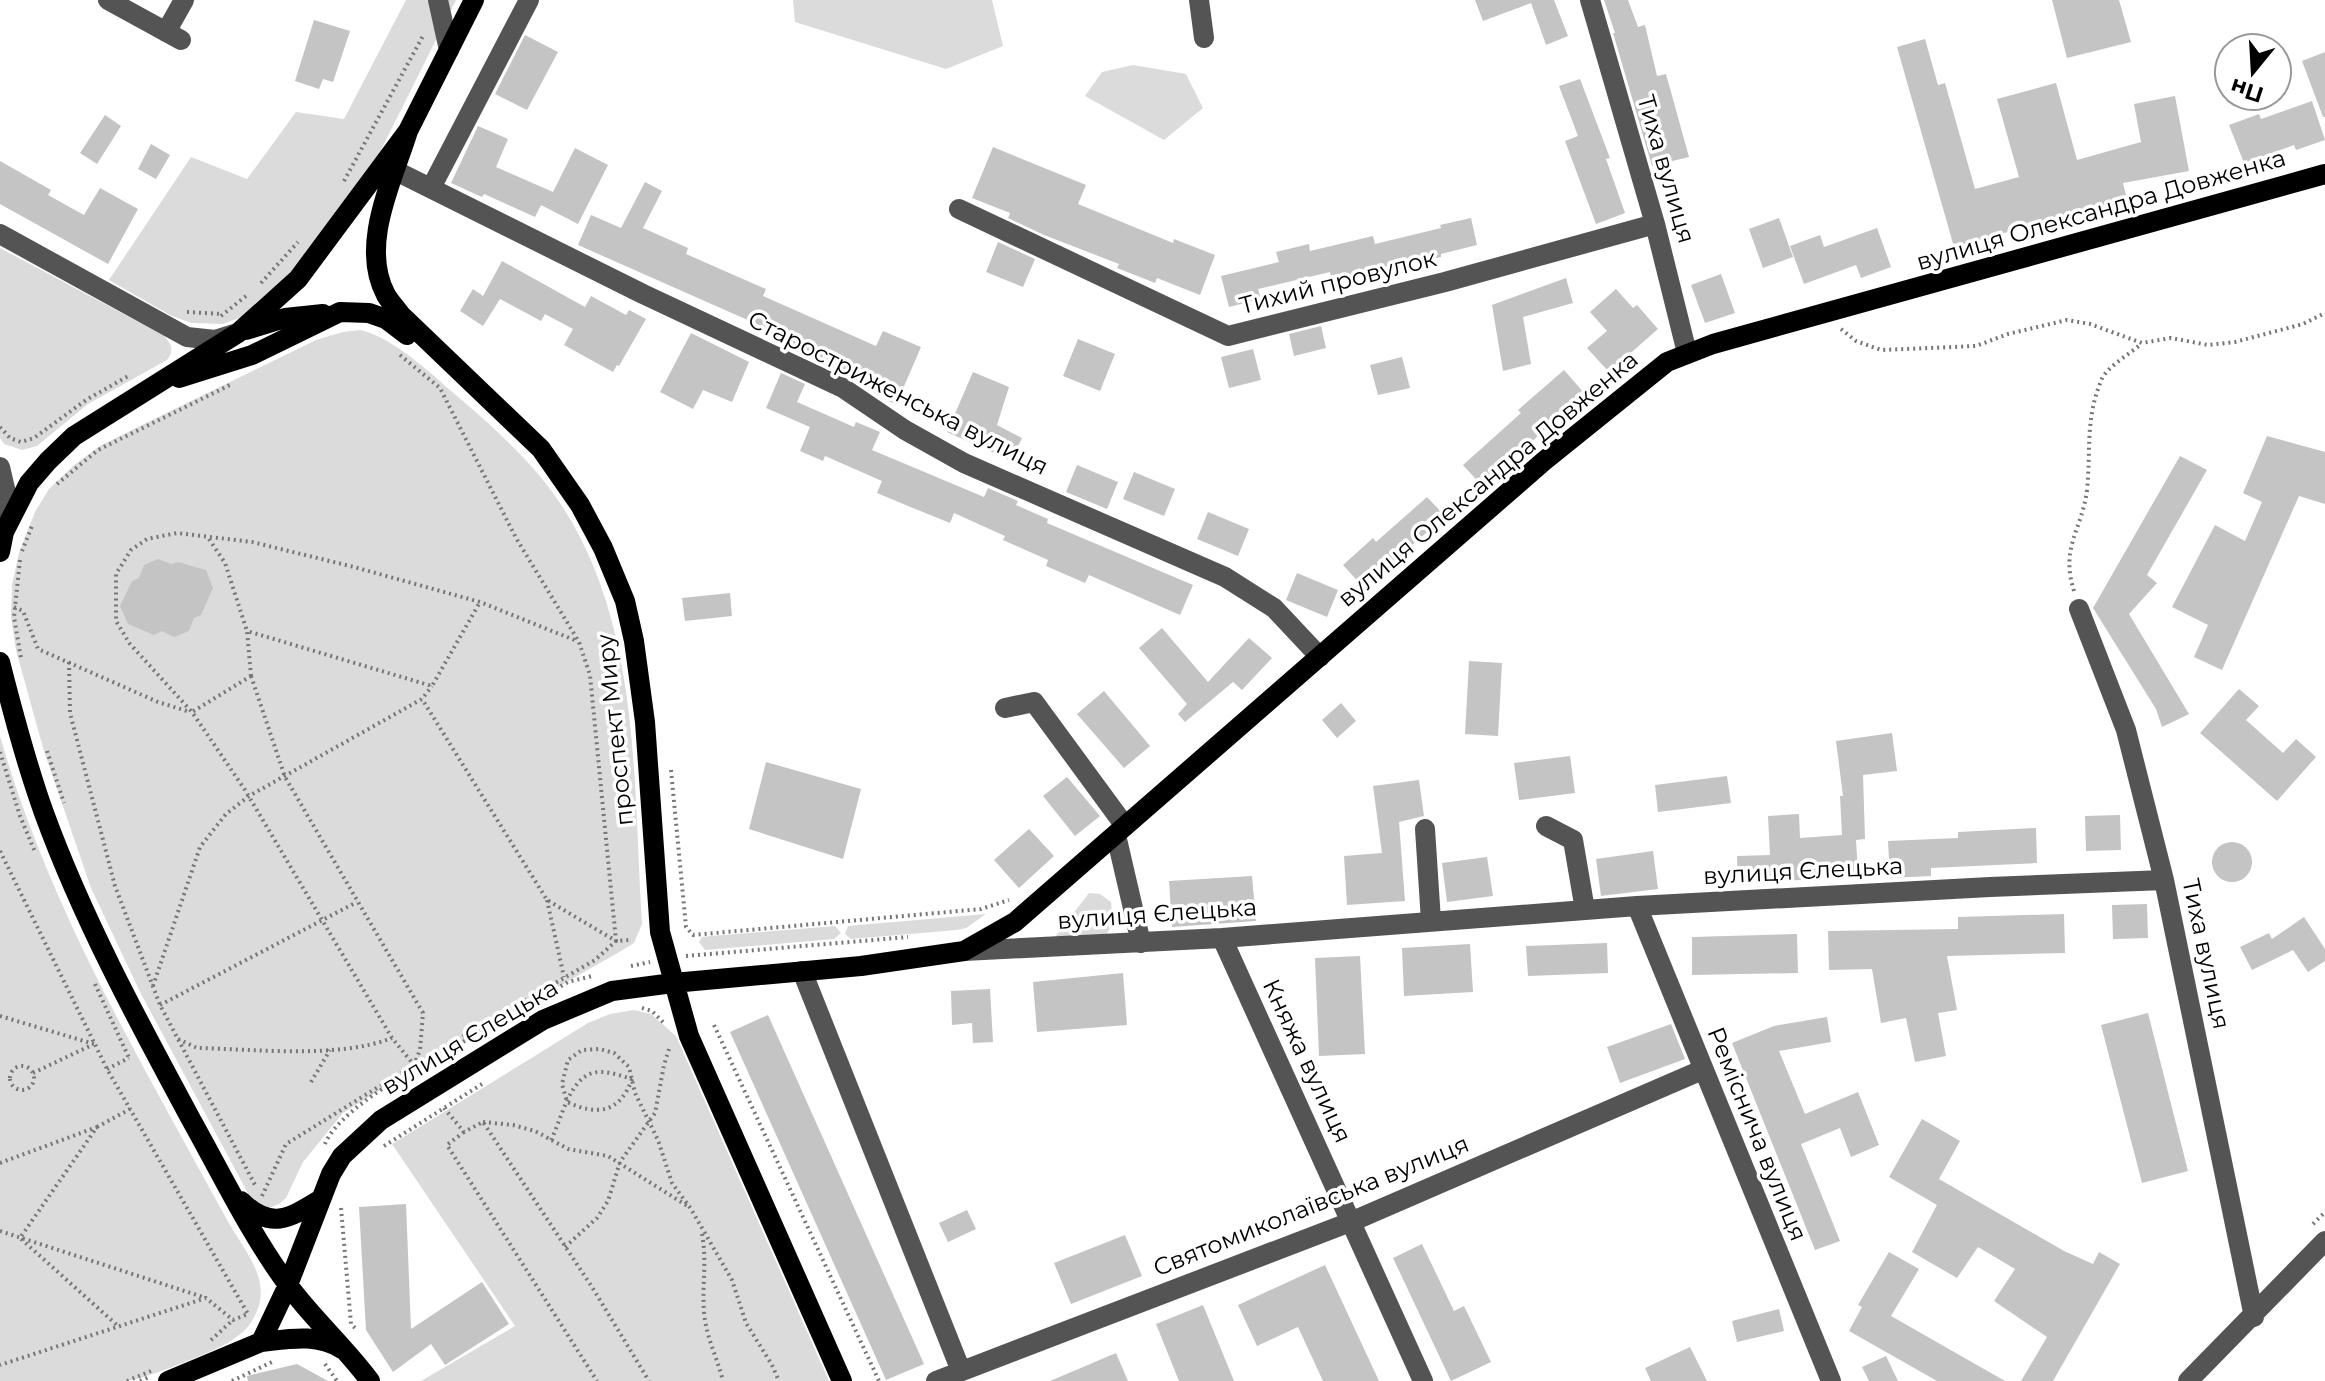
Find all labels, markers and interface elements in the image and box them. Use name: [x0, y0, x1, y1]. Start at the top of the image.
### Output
north arrow: [2213, 32, 2293, 112]
text: Пн: [2227, 73, 2267, 109]
street label: Тиха вулиця: [1631, 91, 1702, 246]
street label: вулиця Олександра Довженка: [1913, 143, 2289, 276]
street label: Тихий провулок: [1236, 243, 1439, 320]
street label: Старостриженська вулиця: [743, 304, 1053, 481]
street label: вулиця Олександра Довженка: [1332, 345, 1644, 613]
street label: проспект Миру: [590, 632, 639, 827]
street label: вулиця Єлецька: [1702, 851, 1904, 890]
street label: Тиха вулиця: [2176, 876, 2237, 1032]
street label: вулиця Єлецька: [1056, 892, 1258, 935]
street label: вулиця Єлецька: [376, 973, 563, 1101]
street label: Княжа вулиця: [1257, 974, 1358, 1147]
street label: Реміснича вулиця: [1701, 1023, 1814, 1245]
street label: Святомиколаївська вулиця: [1149, 1129, 1473, 1282]

